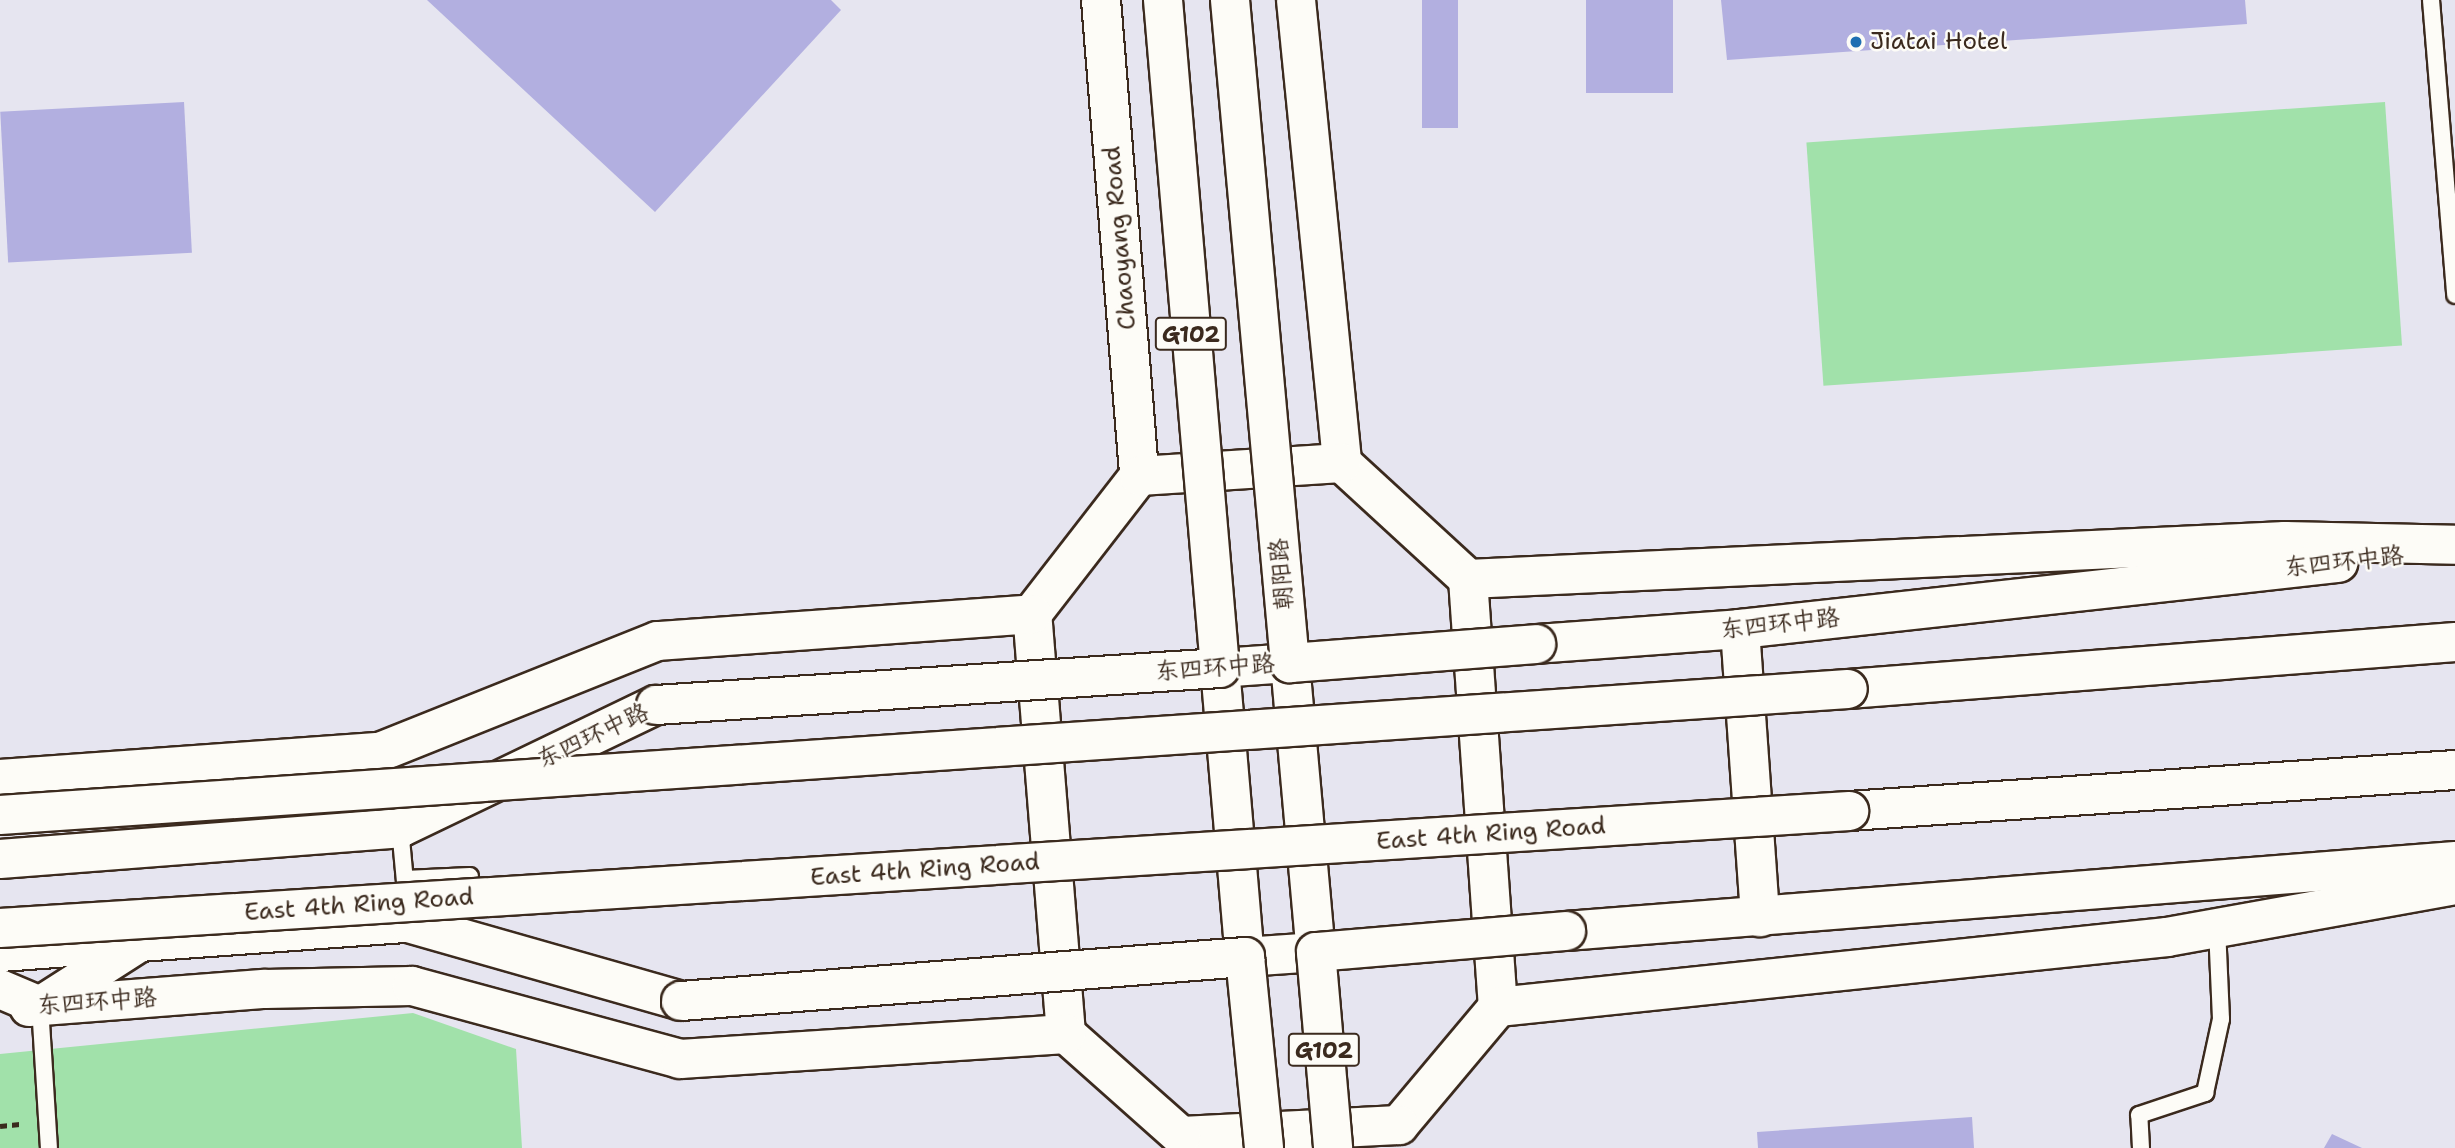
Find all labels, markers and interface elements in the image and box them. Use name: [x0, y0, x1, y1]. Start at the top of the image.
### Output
place label: Jiatai Hotel: [1870, 28, 2007, 56]
marker: Jiatai Hotel: [1848, 34, 1864, 50]
street label: Chaoyang Road: [1098, 145, 1142, 331]
road number: G102: [1154, 314, 1228, 354]
street label: 朝阳路: [1265, 537, 1299, 611]
street label: 东四环中路: [2283, 541, 2405, 583]
street label: 东四环中路: [1719, 603, 1841, 645]
street label: 东四环中路: [1154, 649, 1276, 687]
street label: 东四环中路: [533, 698, 653, 774]
street label: East 4th Ring Road: [1375, 812, 1607, 856]
street label: East 4th Ring Road: [809, 848, 1041, 892]
street label: East 4th Ring Road: [243, 883, 475, 927]
street label: 东四环中路: [36, 983, 158, 1021]
road number: G102: [1287, 1030, 1361, 1070]

